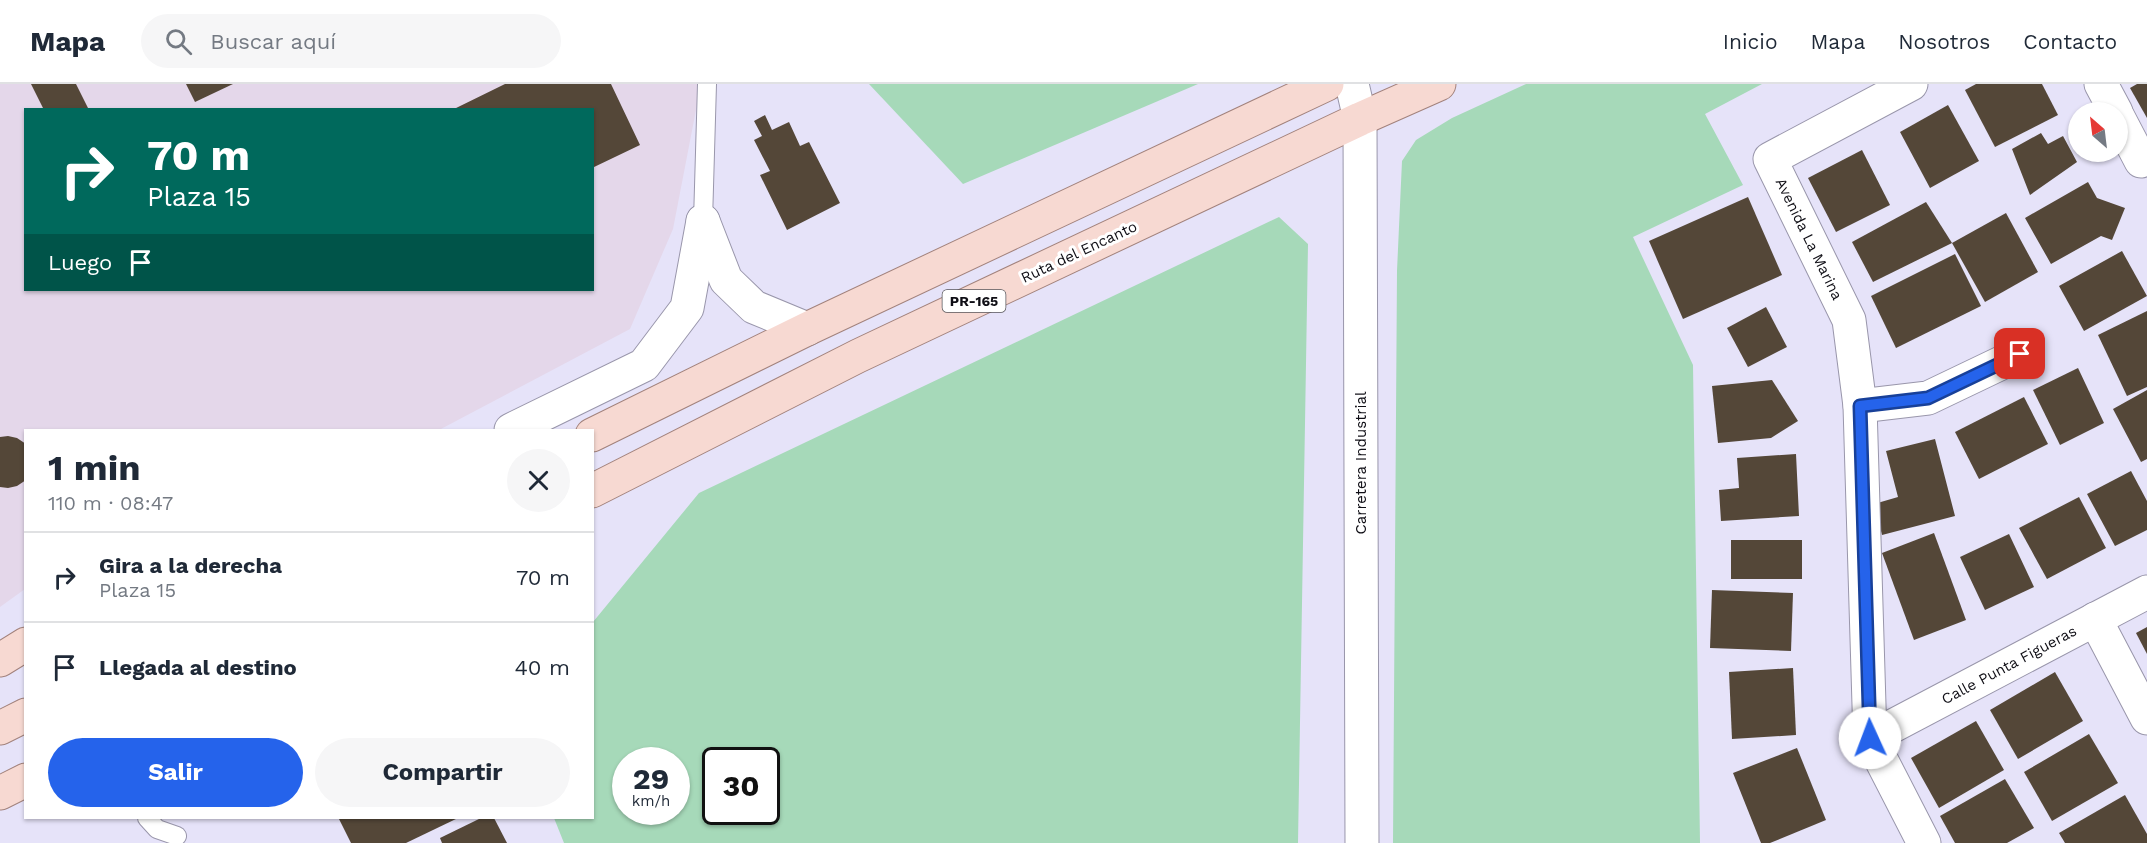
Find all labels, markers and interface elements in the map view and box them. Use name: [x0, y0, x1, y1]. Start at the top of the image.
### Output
search box: [141, 14, 561, 68]
text: Mapa: [30, 25, 105, 58]
icon: search: [162, 25, 195, 58]
text: Buscar aquí: [210, 29, 336, 54]
text: Inicio: [1723, 29, 1778, 54]
text: Mapa: [1811, 29, 1865, 54]
text: Nosotros: [1898, 29, 1990, 54]
text: Contacto: [2023, 29, 2117, 54]
north arrow: [2068, 102, 2128, 162]
map controls: [2068, 102, 2128, 162]
text: 70 m: [147, 131, 250, 180]
icon: right: [48, 132, 126, 210]
street label: Avenida La Marina: [1772, 175, 1846, 303]
text: Plaza 15: [147, 181, 251, 213]
street label: Ruta del Encanto: [1018, 217, 1140, 287]
icon: arrive: [124, 246, 157, 279]
text: Luego: [48, 250, 112, 275]
road number: PR-165: [942, 290, 1006, 312]
pin: [1994, 328, 2045, 379]
icon: arrive: [2003, 337, 2036, 370]
street label: Carretera Industrial: [1352, 391, 1370, 535]
text: 1 min: [48, 447, 140, 489]
button: close: [507, 449, 570, 512]
text: 110 m · 08:47: [48, 491, 173, 515]
text: Gira a la derecha: [99, 553, 282, 578]
icon: right: [48, 561, 81, 594]
text: 70 m: [516, 565, 570, 590]
text: Plaza 15: [99, 578, 176, 602]
street label: Calle Punta Figueras: [1938, 622, 2080, 708]
icon: arrive: [48, 651, 81, 684]
text: Llegada al destino: [99, 655, 297, 680]
text: 40 m: [514, 655, 570, 680]
position arrow: [1838, 706, 1902, 770]
button: Salir: [48, 738, 303, 807]
button: Compartir: [315, 738, 570, 807]
speed limit sign: 30: [702, 747, 780, 825]
text: 29: [633, 761, 669, 796]
text: km/h: [632, 792, 670, 810]

